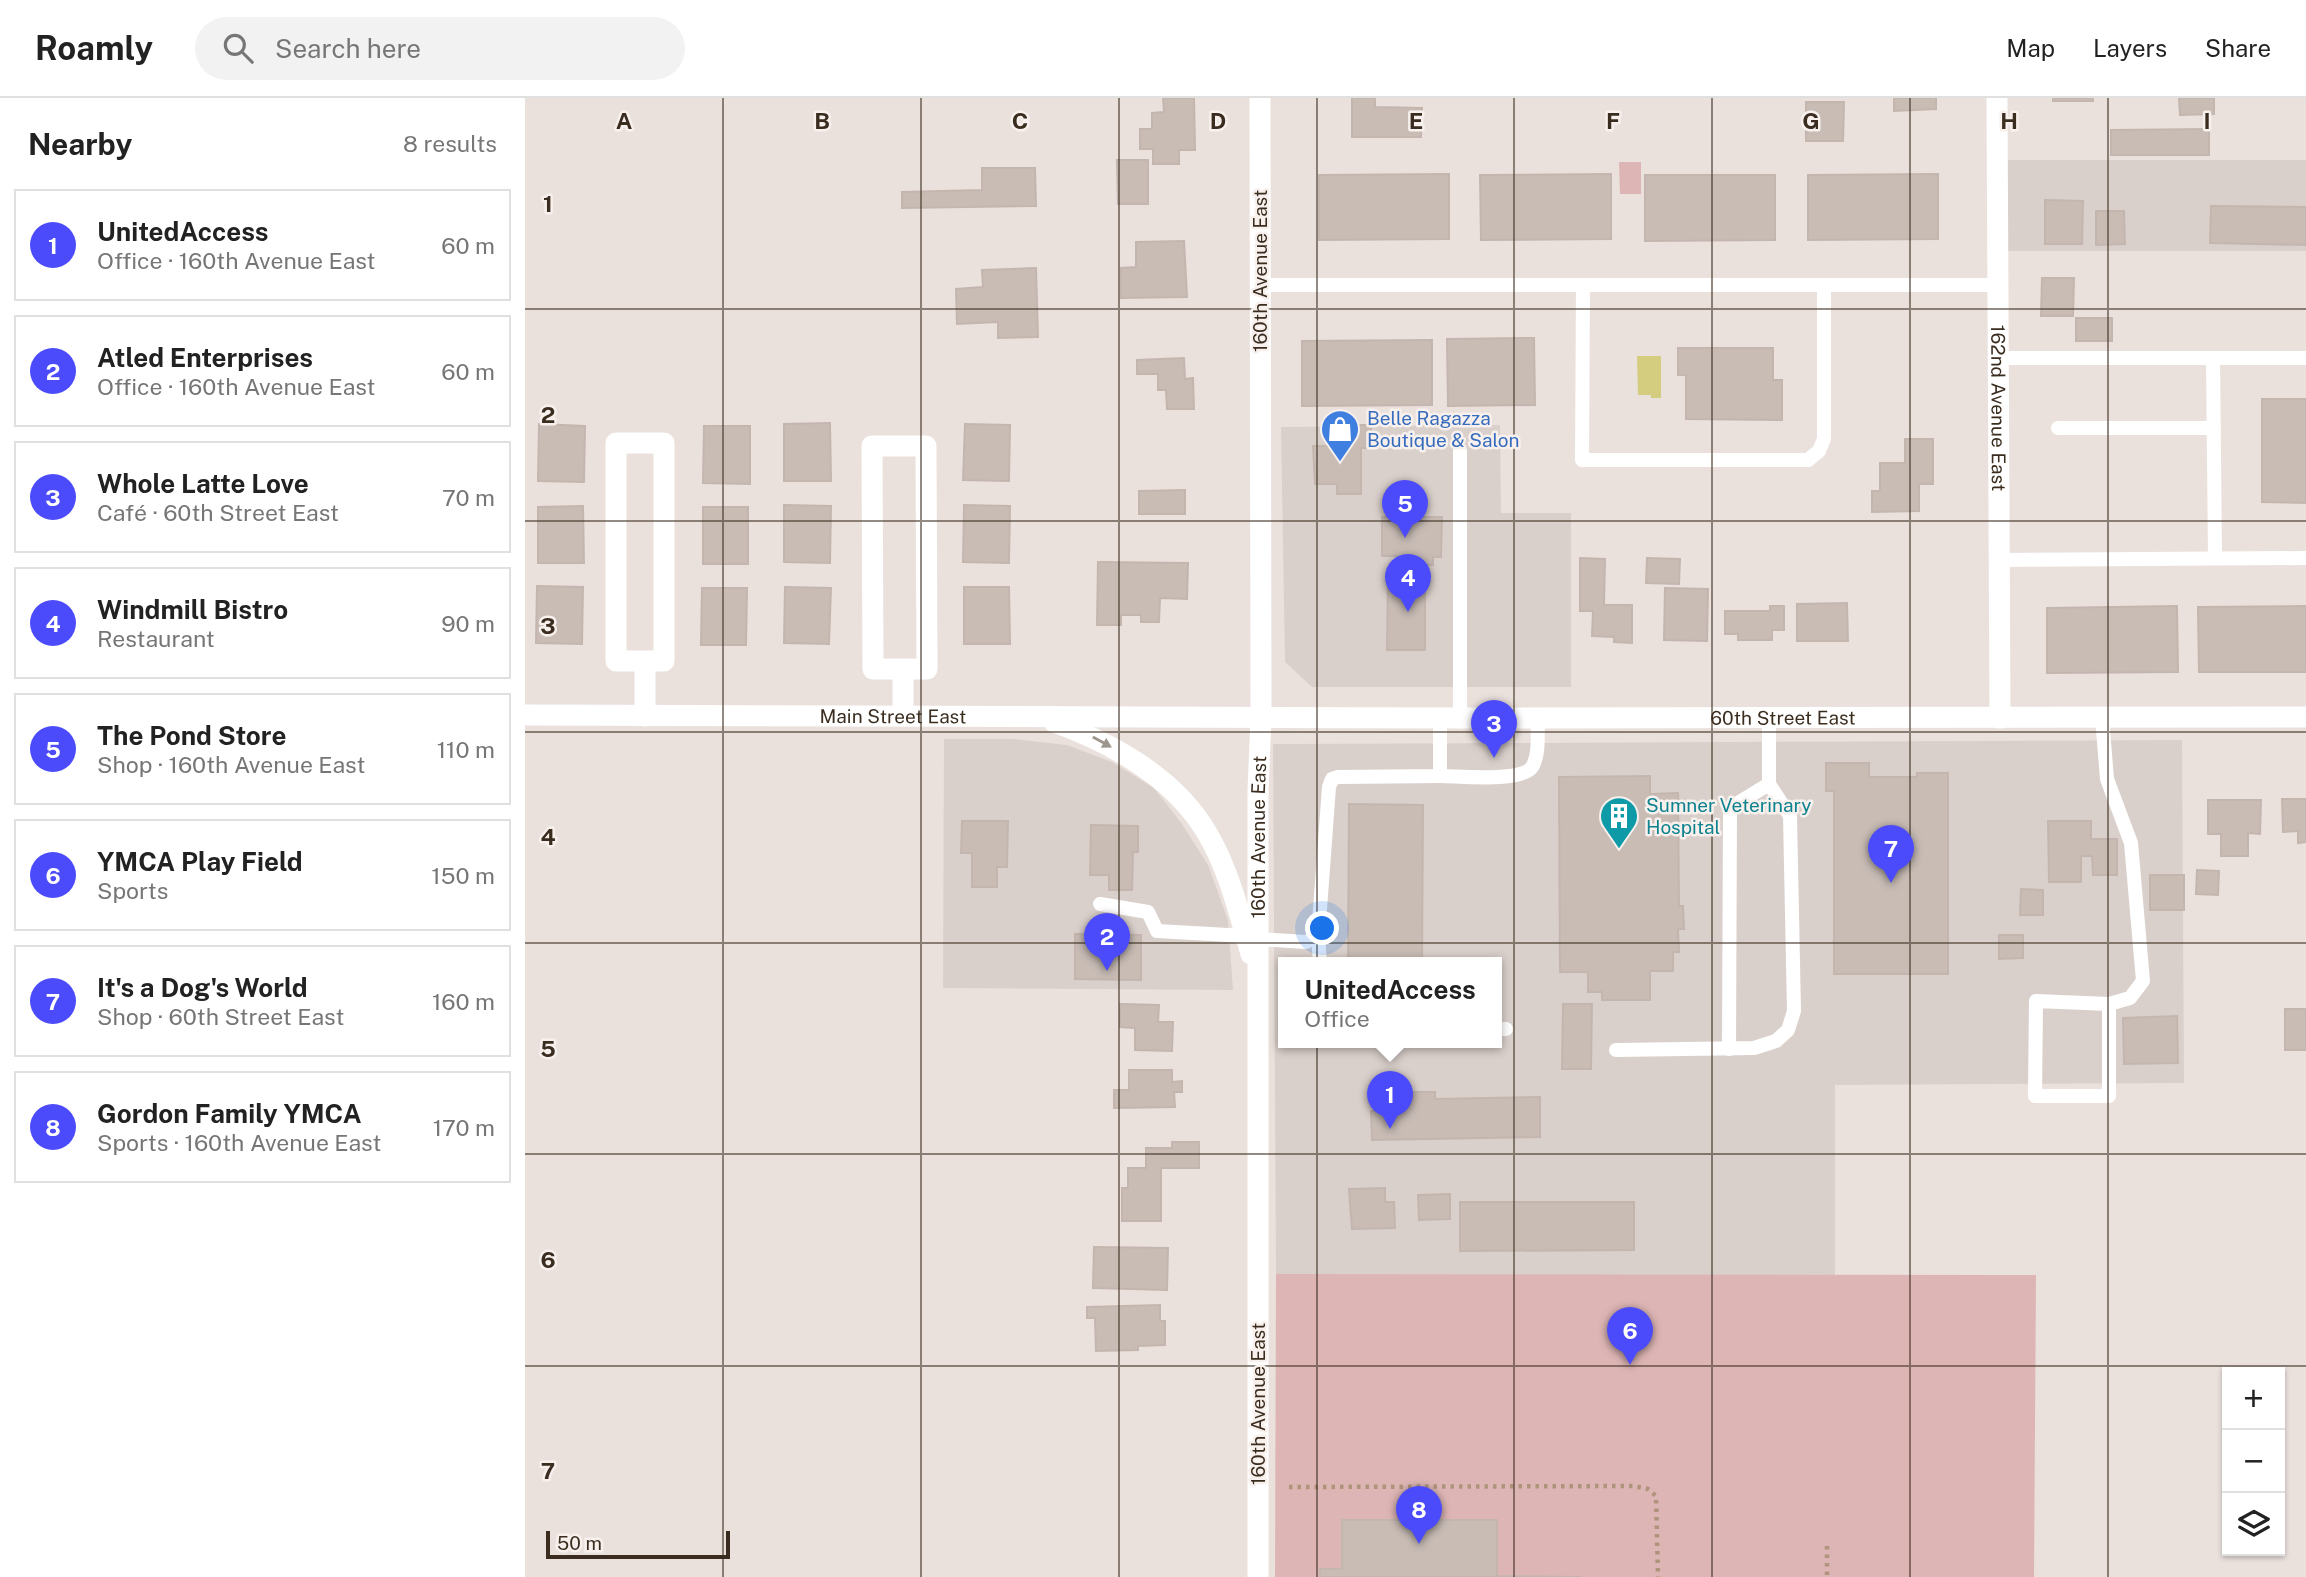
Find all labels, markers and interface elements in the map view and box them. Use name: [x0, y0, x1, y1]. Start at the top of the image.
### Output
search box: [195, 17, 685, 80]
text: Roamly: [35, 29, 153, 67]
icon: search: [219, 29, 257, 67]
text: Search here: [275, 33, 421, 64]
text: Map: [2006, 34, 2055, 62]
text: Layers: [2093, 34, 2167, 62]
text: Share: [2205, 34, 2271, 62]
text: A: [616, 107, 633, 134]
text: B: [814, 107, 830, 134]
text: C: [1012, 107, 1028, 134]
text: D: [1210, 107, 1226, 134]
text: E: [1409, 107, 1423, 134]
text: F: [1606, 107, 1620, 134]
text: G: [1802, 107, 1820, 134]
text: H: [2000, 107, 2018, 134]
text: I: [2203, 107, 2211, 134]
text: Nearby: [28, 126, 132, 162]
text: 8 results: [403, 130, 497, 157]
text: 1: [543, 190, 553, 217]
street label: 160th Avenue East: [1249, 190, 1271, 352]
text: UnitedAccess: [97, 216, 268, 247]
text: 1: [48, 232, 58, 259]
text: 60 m: [441, 232, 495, 259]
text: Office · 160th Avenue East: [97, 247, 376, 274]
street label: 162nd Avenue East: [1987, 325, 2010, 491]
text: Atled Enterprises: [97, 342, 313, 373]
text: 2: [46, 358, 60, 385]
text: 60 m: [441, 358, 495, 385]
text: Office · 160th Avenue East: [97, 373, 376, 400]
text: 2: [541, 401, 555, 428]
place label: Belle Ragazza Boutique & Salon: [1367, 407, 1519, 451]
shop icon: Belle Ragazza Boutique & Salon: [1319, 408, 1361, 463]
text: Whole Latte Love: [97, 468, 309, 499]
pin: 5: [1382, 480, 1428, 538]
text: 3: [45, 484, 61, 511]
text: 70 m: [442, 484, 495, 511]
text: Café · 60th Street East: [97, 499, 339, 526]
pin: 4: [1385, 554, 1431, 612]
text: Windmill Bistro: [97, 594, 288, 625]
text: 4: [45, 610, 61, 637]
text: 90 m: [441, 610, 495, 637]
text: 3: [540, 612, 556, 639]
text: Restaurant: [97, 625, 215, 652]
pin: 3: [1471, 700, 1517, 758]
street label: Main Street East: [820, 705, 966, 727]
street label: 60th Street East: [1710, 707, 1856, 729]
text: The Pond Store: [97, 720, 286, 751]
text: 5: [45, 736, 61, 763]
text: 110 m: [437, 736, 495, 763]
one-way arrow: [1092, 736, 1112, 748]
text: Shop · 160th Avenue East: [97, 751, 365, 778]
street label: 160th Avenue East: [1247, 755, 1270, 918]
place label: Sumner Veterinary Hospital: [1646, 794, 1811, 838]
building icon: Sumner Veterinary Hospital: [1598, 795, 1640, 850]
text: 4: [540, 823, 556, 850]
pin: 7: [1868, 825, 1914, 883]
text: YMCA Play Field: [97, 846, 302, 877]
text: 6: [45, 862, 61, 889]
text: 150 m: [431, 862, 495, 889]
text: Sports: [97, 877, 168, 904]
your location: [1305, 911, 1339, 945]
pin: 2: [1084, 913, 1130, 971]
popup: [1278, 957, 1502, 1048]
text: It's a Dog's World: [97, 972, 308, 1003]
text: UnitedAccess: [1304, 974, 1476, 1005]
text: 7: [46, 988, 60, 1015]
text: 160 m: [432, 988, 495, 1015]
text: Shop · 60th Street East: [97, 1003, 344, 1030]
text: Office: [1304, 1005, 1370, 1032]
text: 5: [540, 1035, 556, 1062]
pin: 1: [1367, 1071, 1413, 1129]
text: Gordon Family YMCA: [97, 1098, 362, 1129]
text: 8: [45, 1114, 61, 1141]
text: 170 m: [433, 1114, 495, 1141]
text: Sports · 160th Avenue East: [97, 1129, 381, 1156]
text: 6: [540, 1246, 556, 1273]
pin: 6: [1607, 1307, 1653, 1365]
street label: 160th Avenue East: [1247, 1323, 1269, 1485]
map controls: [2222, 1367, 2285, 1556]
button: +: [2222, 1367, 2285, 1430]
button: −: [2222, 1430, 2285, 1493]
text: 7: [541, 1457, 555, 1484]
pin: 8: [1396, 1486, 1442, 1544]
button: layers: [2222, 1493, 2285, 1556]
scale bar: [546, 1528, 730, 1560]
text: 50 m: [557, 1532, 602, 1554]

